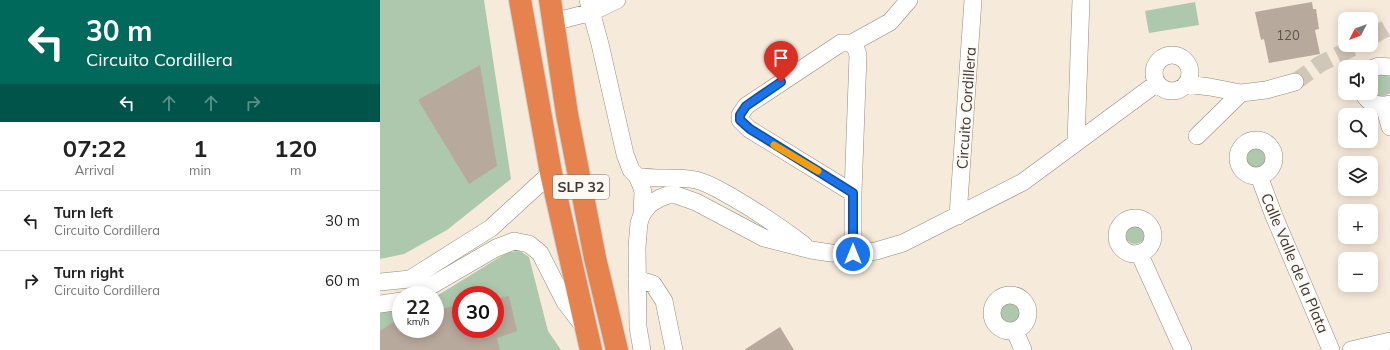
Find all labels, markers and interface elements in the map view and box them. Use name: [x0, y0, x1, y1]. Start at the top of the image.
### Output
north arrow: [1338, 12, 1378, 52]
map controls: [1338, 12, 1378, 292]
text: 30 m: [86, 13, 152, 48]
icon: left: [20, 16, 72, 68]
house number: 120: [1276, 27, 1300, 43]
pin: [764, 41, 798, 82]
street label: Circuito Cordillera: [952, 46, 980, 170]
icon: arrive: [770, 47, 792, 69]
text: Circuito Cordillera: [86, 48, 233, 71]
button: sound: [1338, 60, 1378, 100]
icon: left: [116, 92, 138, 114]
icon: ahead: [158, 92, 180, 114]
icon: ahead: [200, 92, 222, 114]
icon: right: [242, 92, 264, 114]
button: search: [1338, 108, 1378, 148]
text: 07:22: [63, 133, 126, 163]
text: 1: [193, 133, 207, 163]
text: 120: [274, 133, 317, 163]
button: layers: [1338, 156, 1378, 196]
text: Arrival: [75, 162, 114, 178]
text: min: [189, 162, 211, 178]
text: m: [290, 162, 301, 178]
road number: SLP 32: [553, 175, 609, 199]
street label: Calle Valle de la Plata: [1257, 190, 1333, 336]
text: Turn left: [54, 203, 113, 222]
button: +: [1338, 204, 1378, 244]
icon: left: [20, 210, 42, 232]
text: 30 m: [325, 211, 360, 230]
text: Circuito Cordillera: [54, 222, 160, 238]
position arrow: [832, 233, 874, 275]
button: −: [1338, 252, 1378, 292]
text: Turn right: [54, 263, 124, 282]
icon: right: [20, 270, 42, 292]
text: 60 m: [325, 271, 360, 290]
text: Circuito Cordillera: [54, 282, 160, 298]
speed limit sign: 30: [452, 286, 504, 338]
text: 22: [406, 294, 430, 319]
text: km/h: [407, 315, 429, 328]

